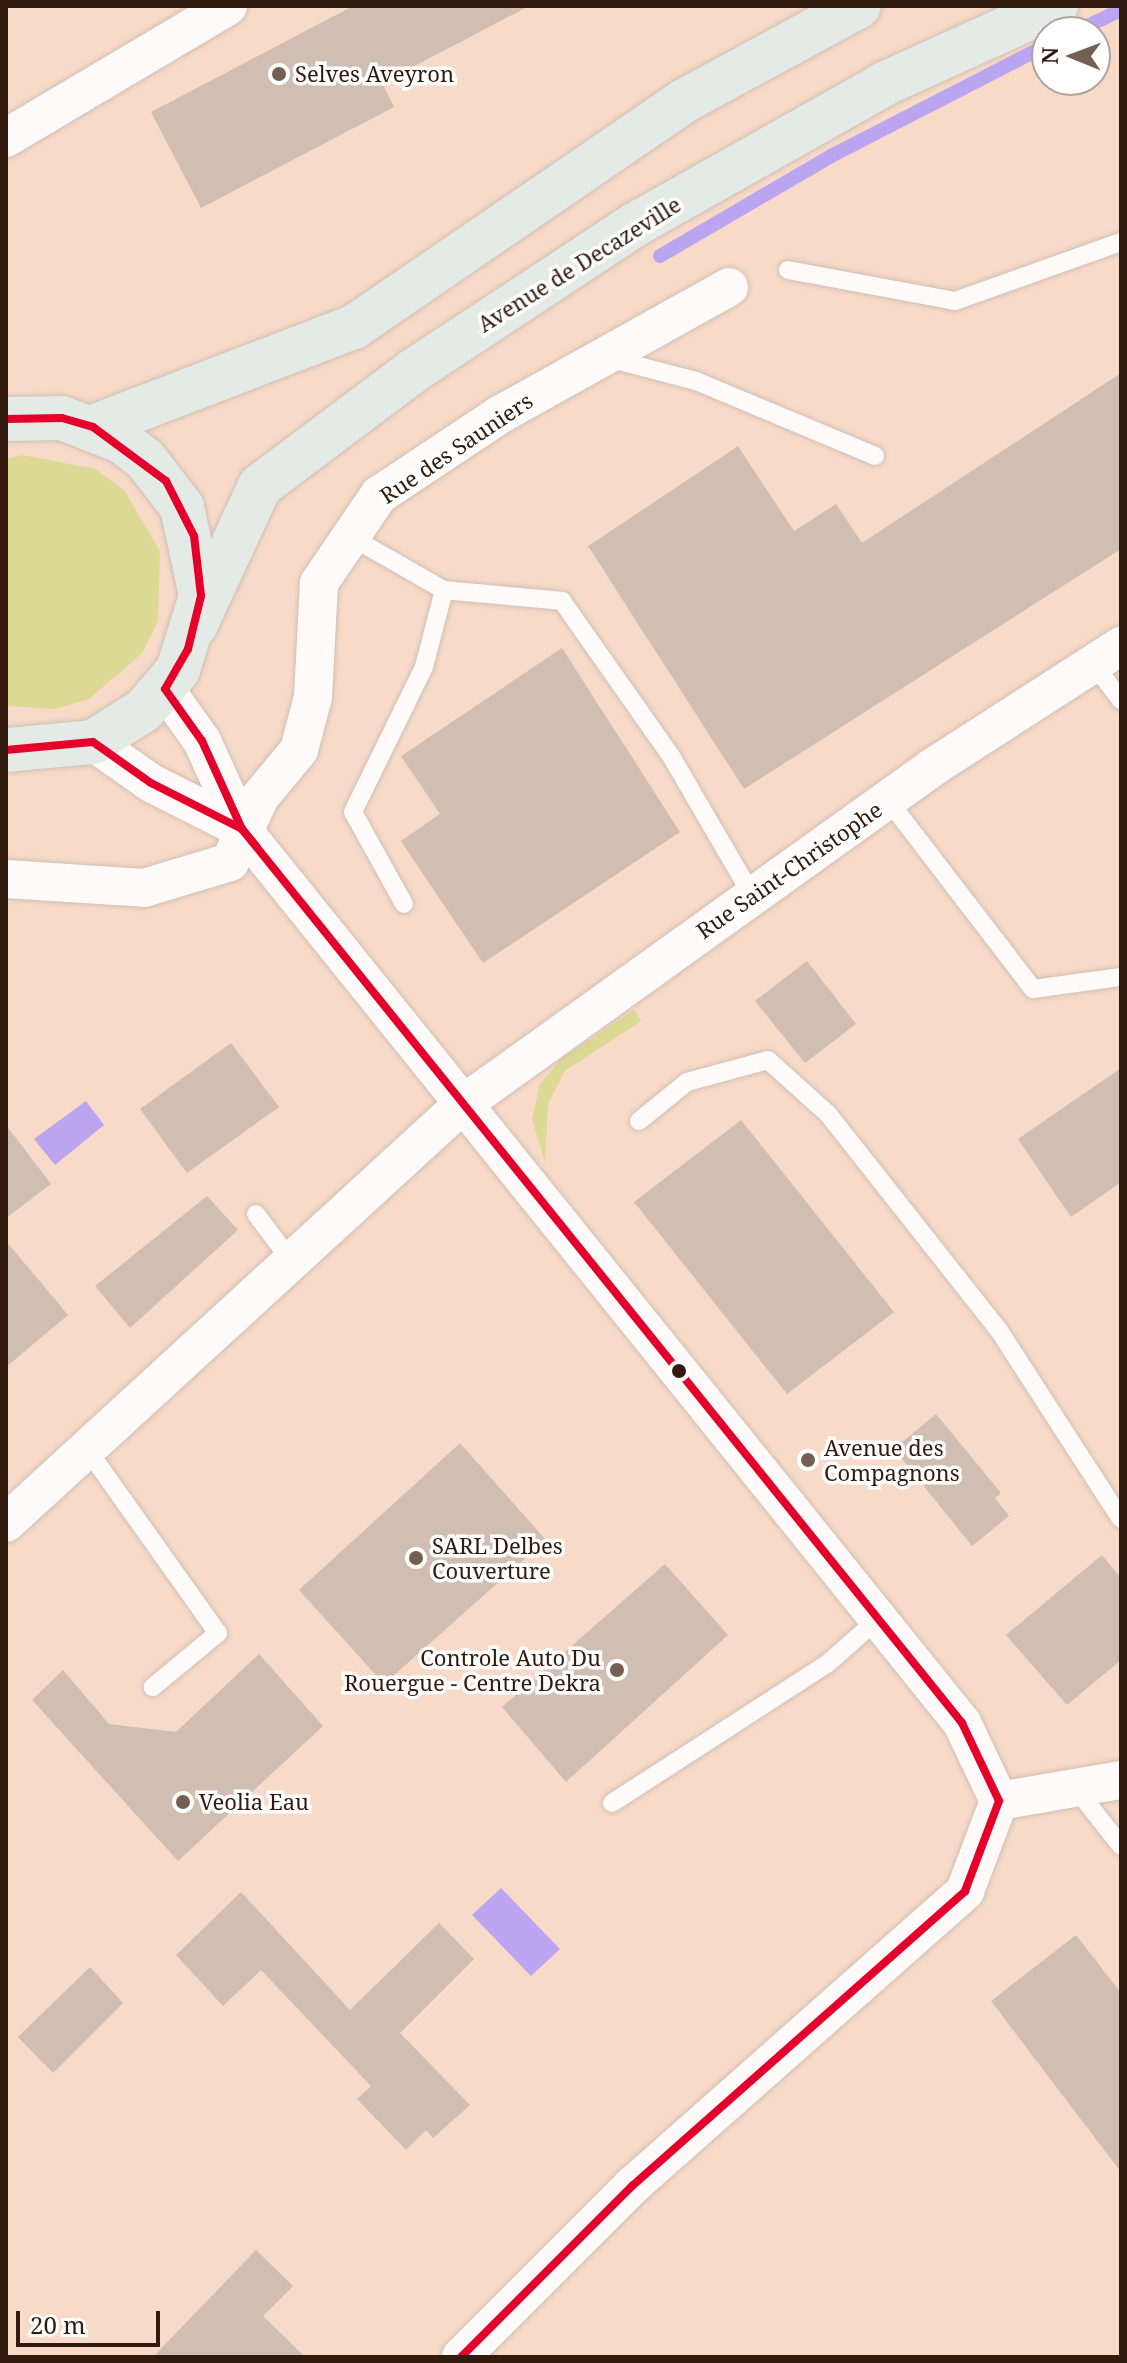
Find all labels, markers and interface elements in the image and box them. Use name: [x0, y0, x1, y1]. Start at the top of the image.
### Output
north arrow: [1031, 16, 1111, 96]
text: N: [1034, 47, 1064, 65]
place label: Selves Aveyron: [295, 61, 454, 87]
marker: Selves Aveyron: [270, 65, 288, 83]
street label: Avenue de Decazeville: [473, 191, 685, 337]
street label: Rue des Sauniers: [375, 387, 537, 509]
street label: Rue Saint-Christophe: [691, 796, 887, 944]
unlabelled marker: [671, 1363, 687, 1379]
place label: Avenue des Compagnons: [824, 1434, 960, 1486]
marker: Avenue des Compagnons: [799, 1451, 817, 1469]
place label: SARL Delbes Couverture: [432, 1532, 563, 1584]
marker: SARL Delbes Couverture: [407, 1549, 425, 1567]
place label: Controle Auto Du Rouergue - Centre Dekra: [344, 1644, 601, 1696]
marker: Controle Auto Du Rouergue - Centre Dekra: [608, 1661, 626, 1679]
place label: Veolia Eau: [199, 1789, 309, 1815]
marker: Veolia Eau: [174, 1793, 192, 1811]
scale bar: [20, 2295, 164, 2345]
text: 20 m: [30, 2308, 86, 2341]

